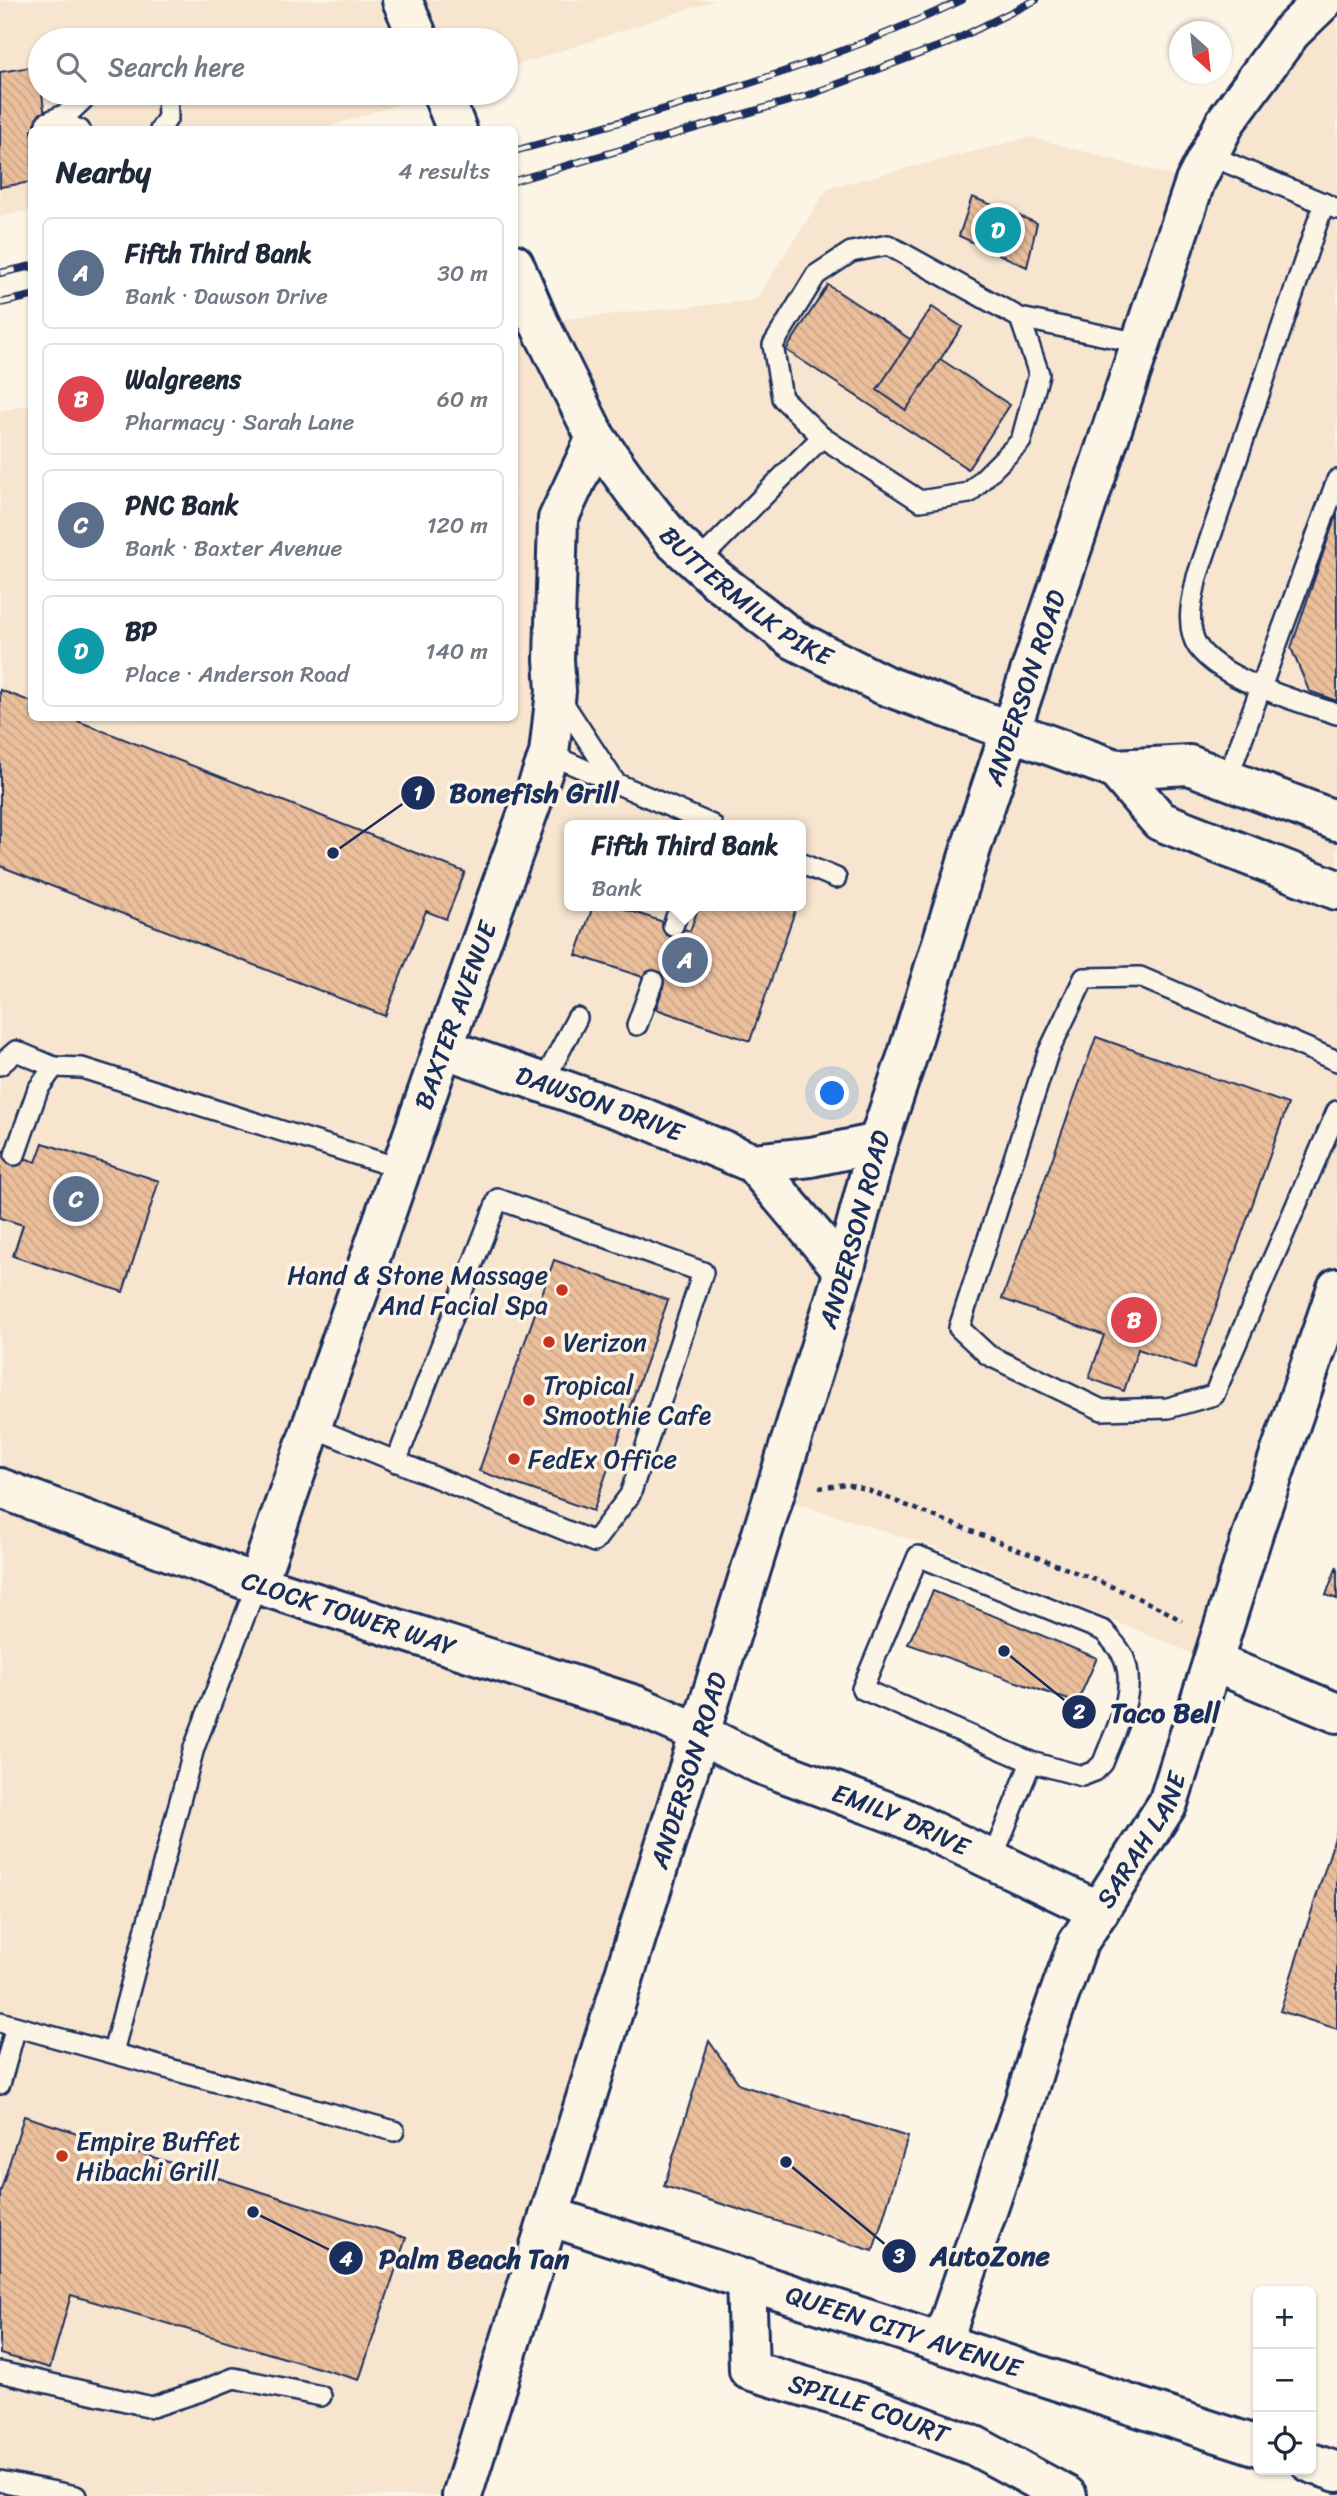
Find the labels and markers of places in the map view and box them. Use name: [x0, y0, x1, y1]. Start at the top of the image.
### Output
pin: D: [975, 204, 1021, 256]
callout: Bonefish Grill: [400, 768, 633, 817]
pin: A: [662, 934, 708, 986]
pin: C: [53, 1173, 99, 1225]
place label: Hand & Stone Massage And Facial Spa: [287, 1252, 548, 1328]
marker: Hand & Stone Massage And Facial Spa: [554, 1282, 570, 1298]
pin: B: [1111, 1294, 1157, 1346]
place label: Verizon: [563, 1319, 647, 1365]
marker: Verizon: [541, 1334, 557, 1350]
place label: Tropical Smoothie Cafe: [543, 1362, 712, 1438]
marker: Tropical Smoothie Cafe: [521, 1392, 537, 1408]
place label: FedEx Office: [528, 1436, 677, 1482]
marker: FedEx Office: [506, 1451, 522, 1467]
callout: Taco Bell: [1061, 1688, 1235, 1737]
place label: Empire Buffet Hibachi Grill: [76, 2118, 240, 2194]
marker: Empire Buffet Hibachi Grill: [54, 2148, 70, 2164]
callout: AutoZone: [881, 2231, 1064, 2280]
callout: Palm Beach Tan: [329, 2234, 584, 2283]

